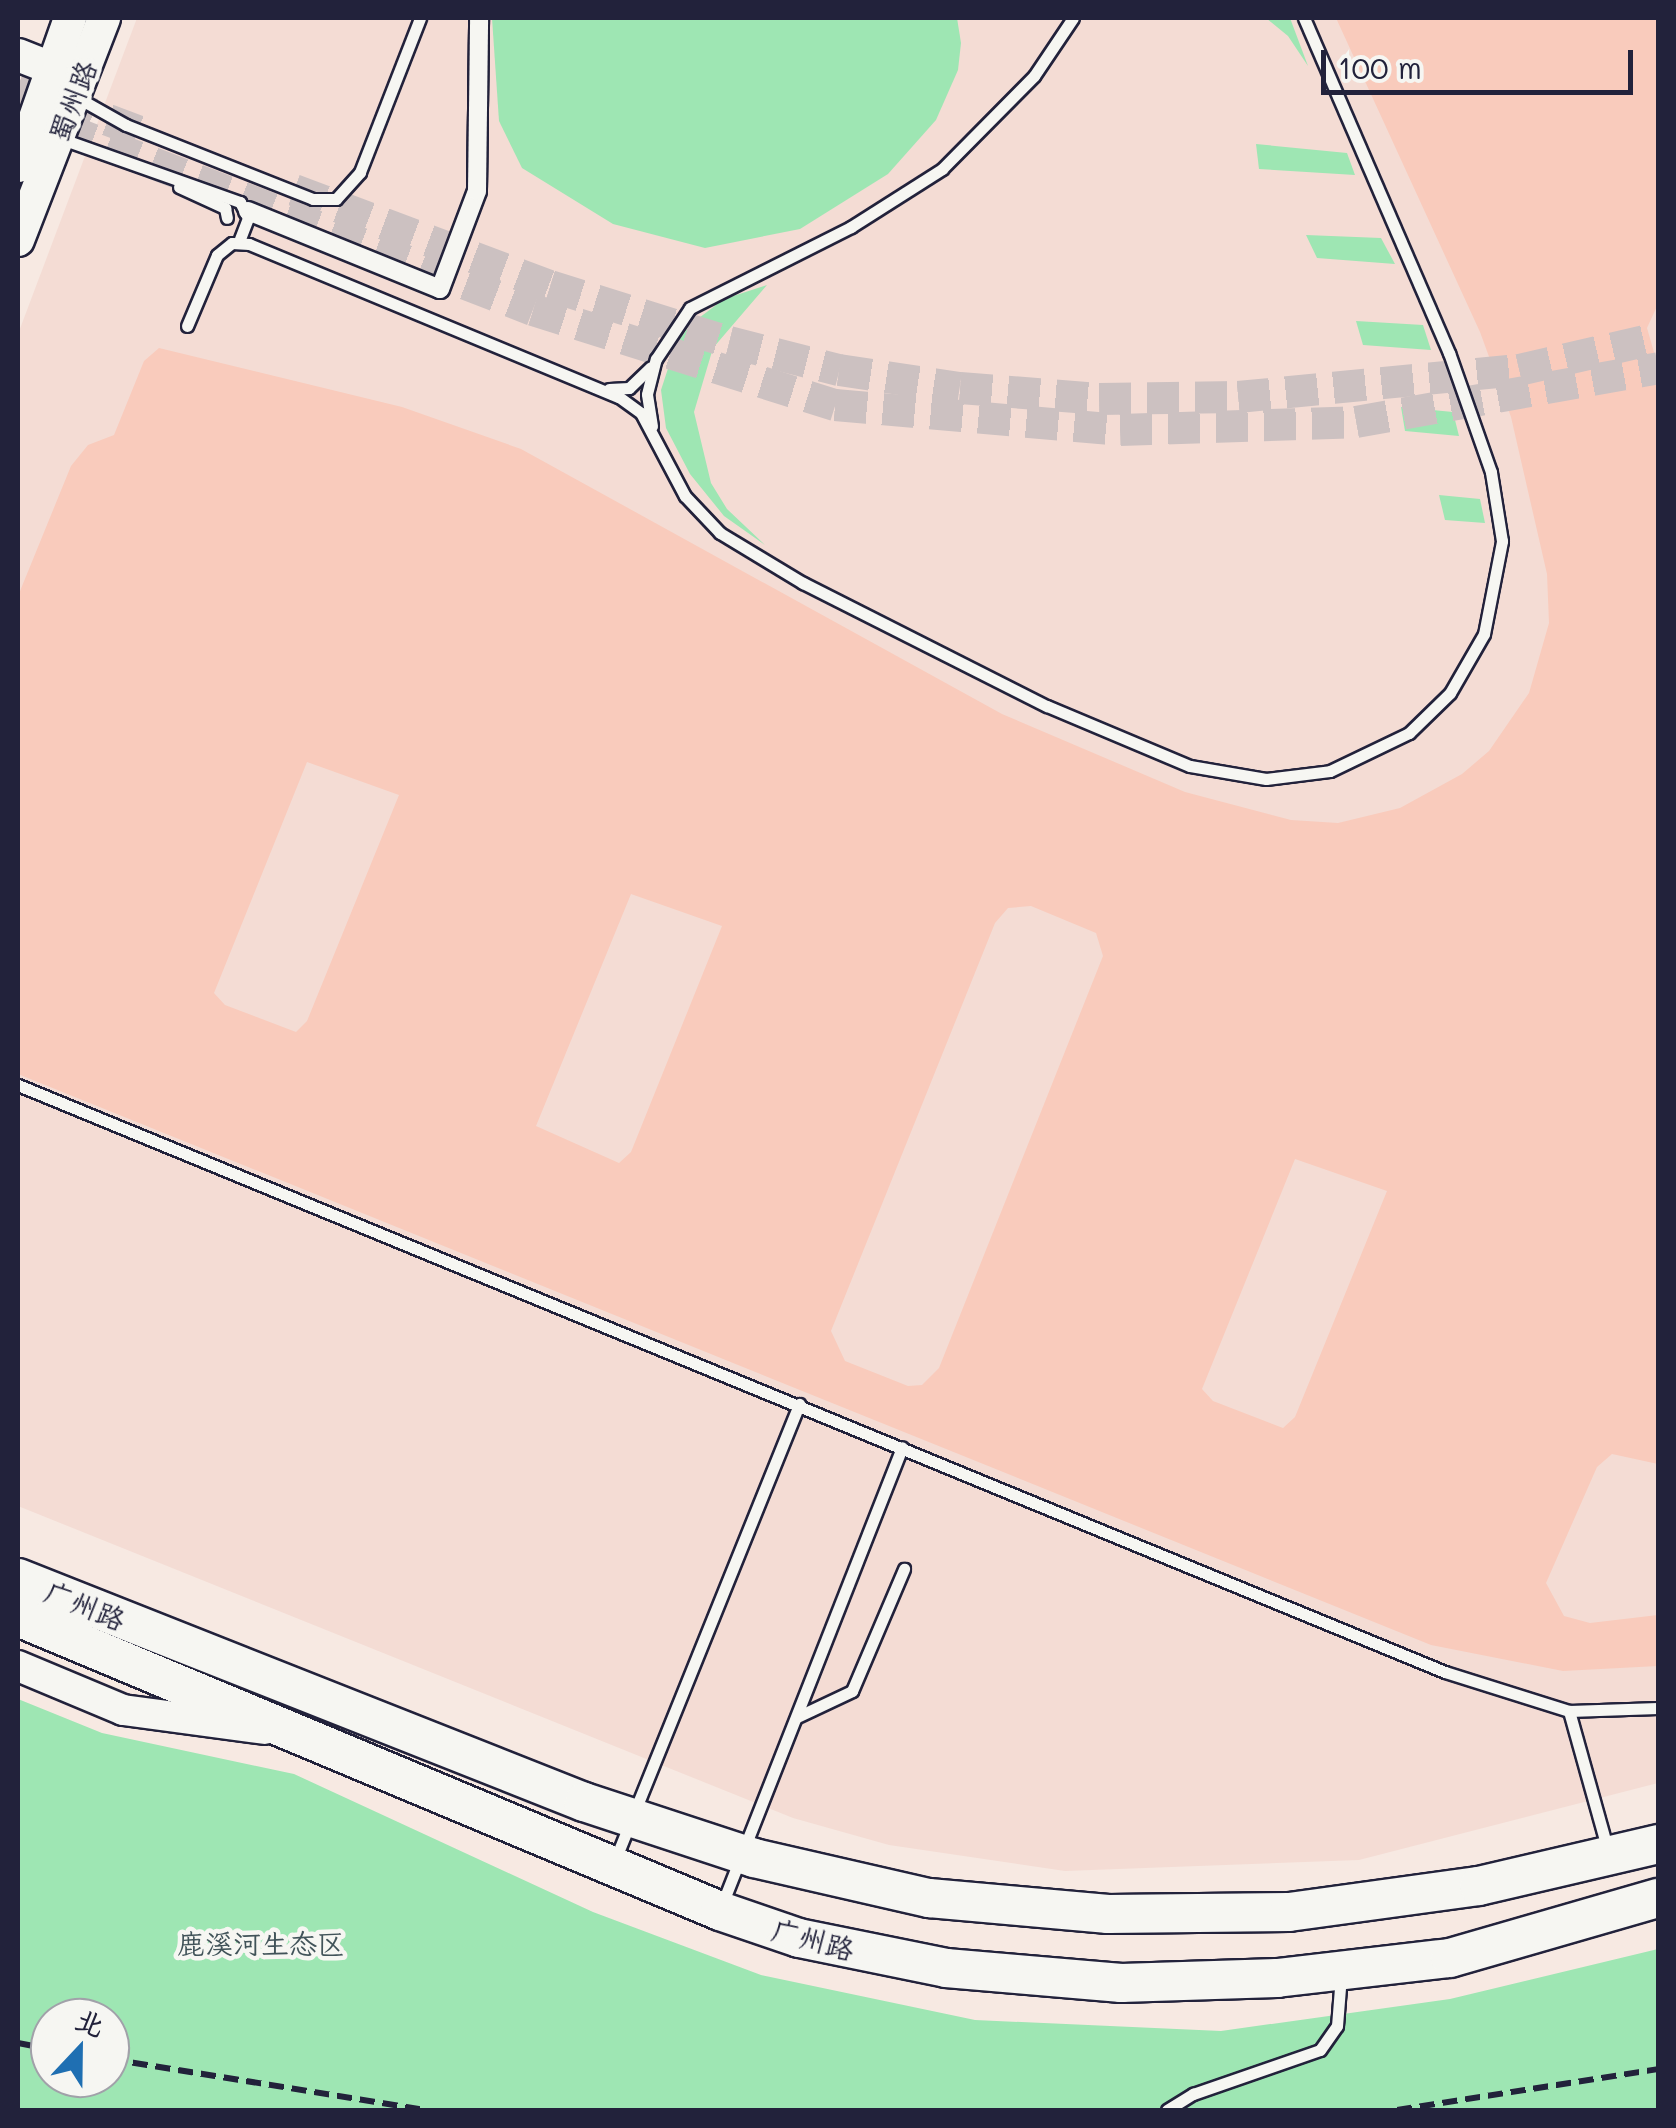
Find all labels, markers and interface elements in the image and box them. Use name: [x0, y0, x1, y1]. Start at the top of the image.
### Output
scale bar: [1326, 30, 1638, 92]
text: 100 m: [1338, 47, 1422, 87]
street label: 蜀州路: [41, 56, 103, 146]
street label: 广州路: [40, 1574, 130, 1636]
street label: 广州路: [768, 1912, 858, 1966]
park label: 鹿溪河生态区: [177, 1926, 345, 1960]
north arrow: [30, 1998, 130, 2098]
text: 北: [71, 2000, 110, 2044]

